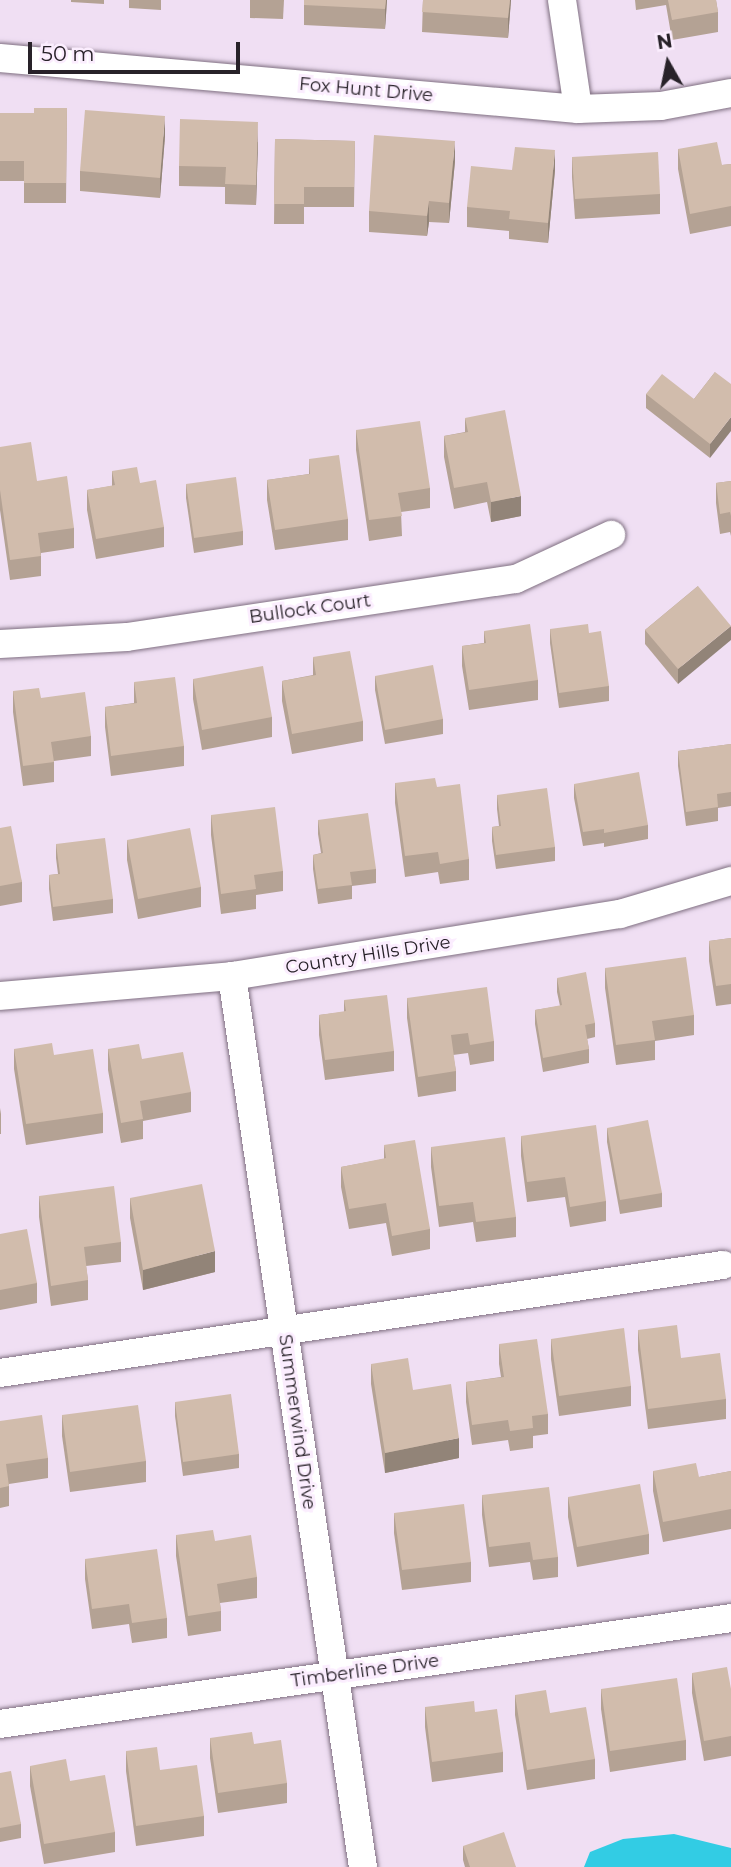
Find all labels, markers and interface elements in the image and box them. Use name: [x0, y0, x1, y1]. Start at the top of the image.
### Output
scale bar: [32, 28, 243, 72]
north arrow: [633, 28, 703, 98]
text: N: [655, 29, 674, 54]
text: 50 m: [41, 41, 95, 66]
street label: Fox Hunt Drive: [298, 73, 434, 107]
street label: Bullock Court: [248, 590, 372, 628]
street label: Country Hills Drive: [284, 931, 452, 979]
street label: Summerwind Drive: [274, 1333, 320, 1511]
street label: Timberline Drive: [290, 1650, 440, 1692]

